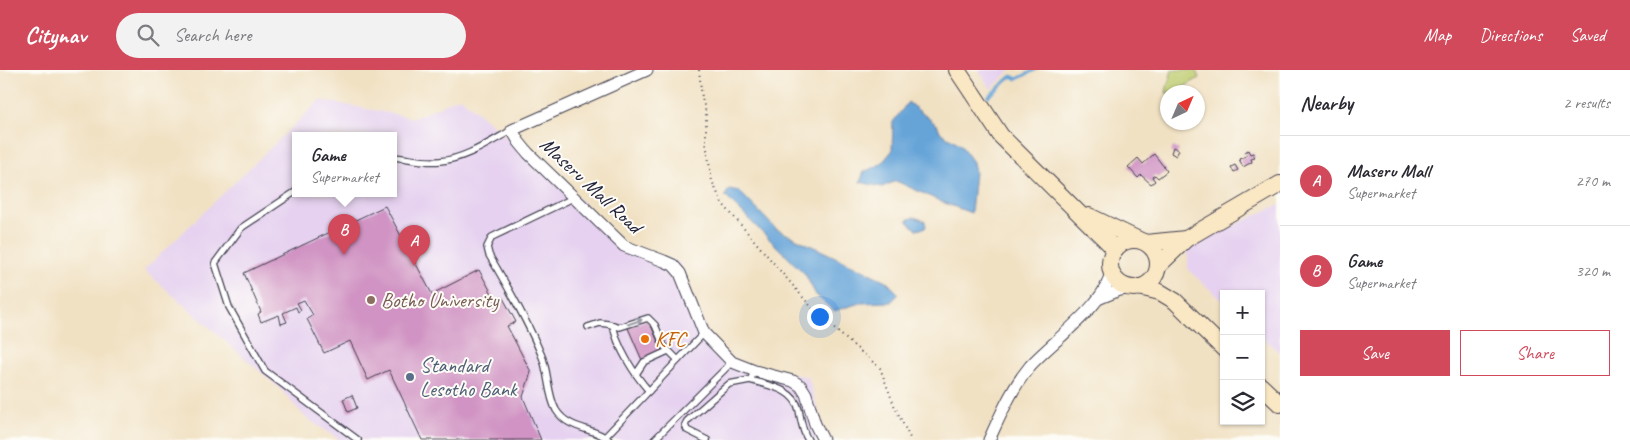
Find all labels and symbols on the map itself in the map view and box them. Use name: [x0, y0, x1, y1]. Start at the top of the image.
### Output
north arrow: [1160, 85, 1205, 130]
street label: Maseru Mall Road: [535, 131, 650, 241]
pin: B: [328, 214, 360, 255]
pin: A: [398, 225, 430, 266]
place label: Botho University: [381, 287, 500, 313]
marker: Botho University: [365, 294, 377, 306]
your location: [807, 304, 833, 330]
one-way arrow: [627, 317, 642, 326]
place label: KFC: [655, 326, 688, 352]
marker: KFC: [639, 333, 651, 345]
place label: Standard Lesotho Bank: [420, 352, 518, 402]
marker: Standard Lesotho Bank: [404, 371, 416, 383]

